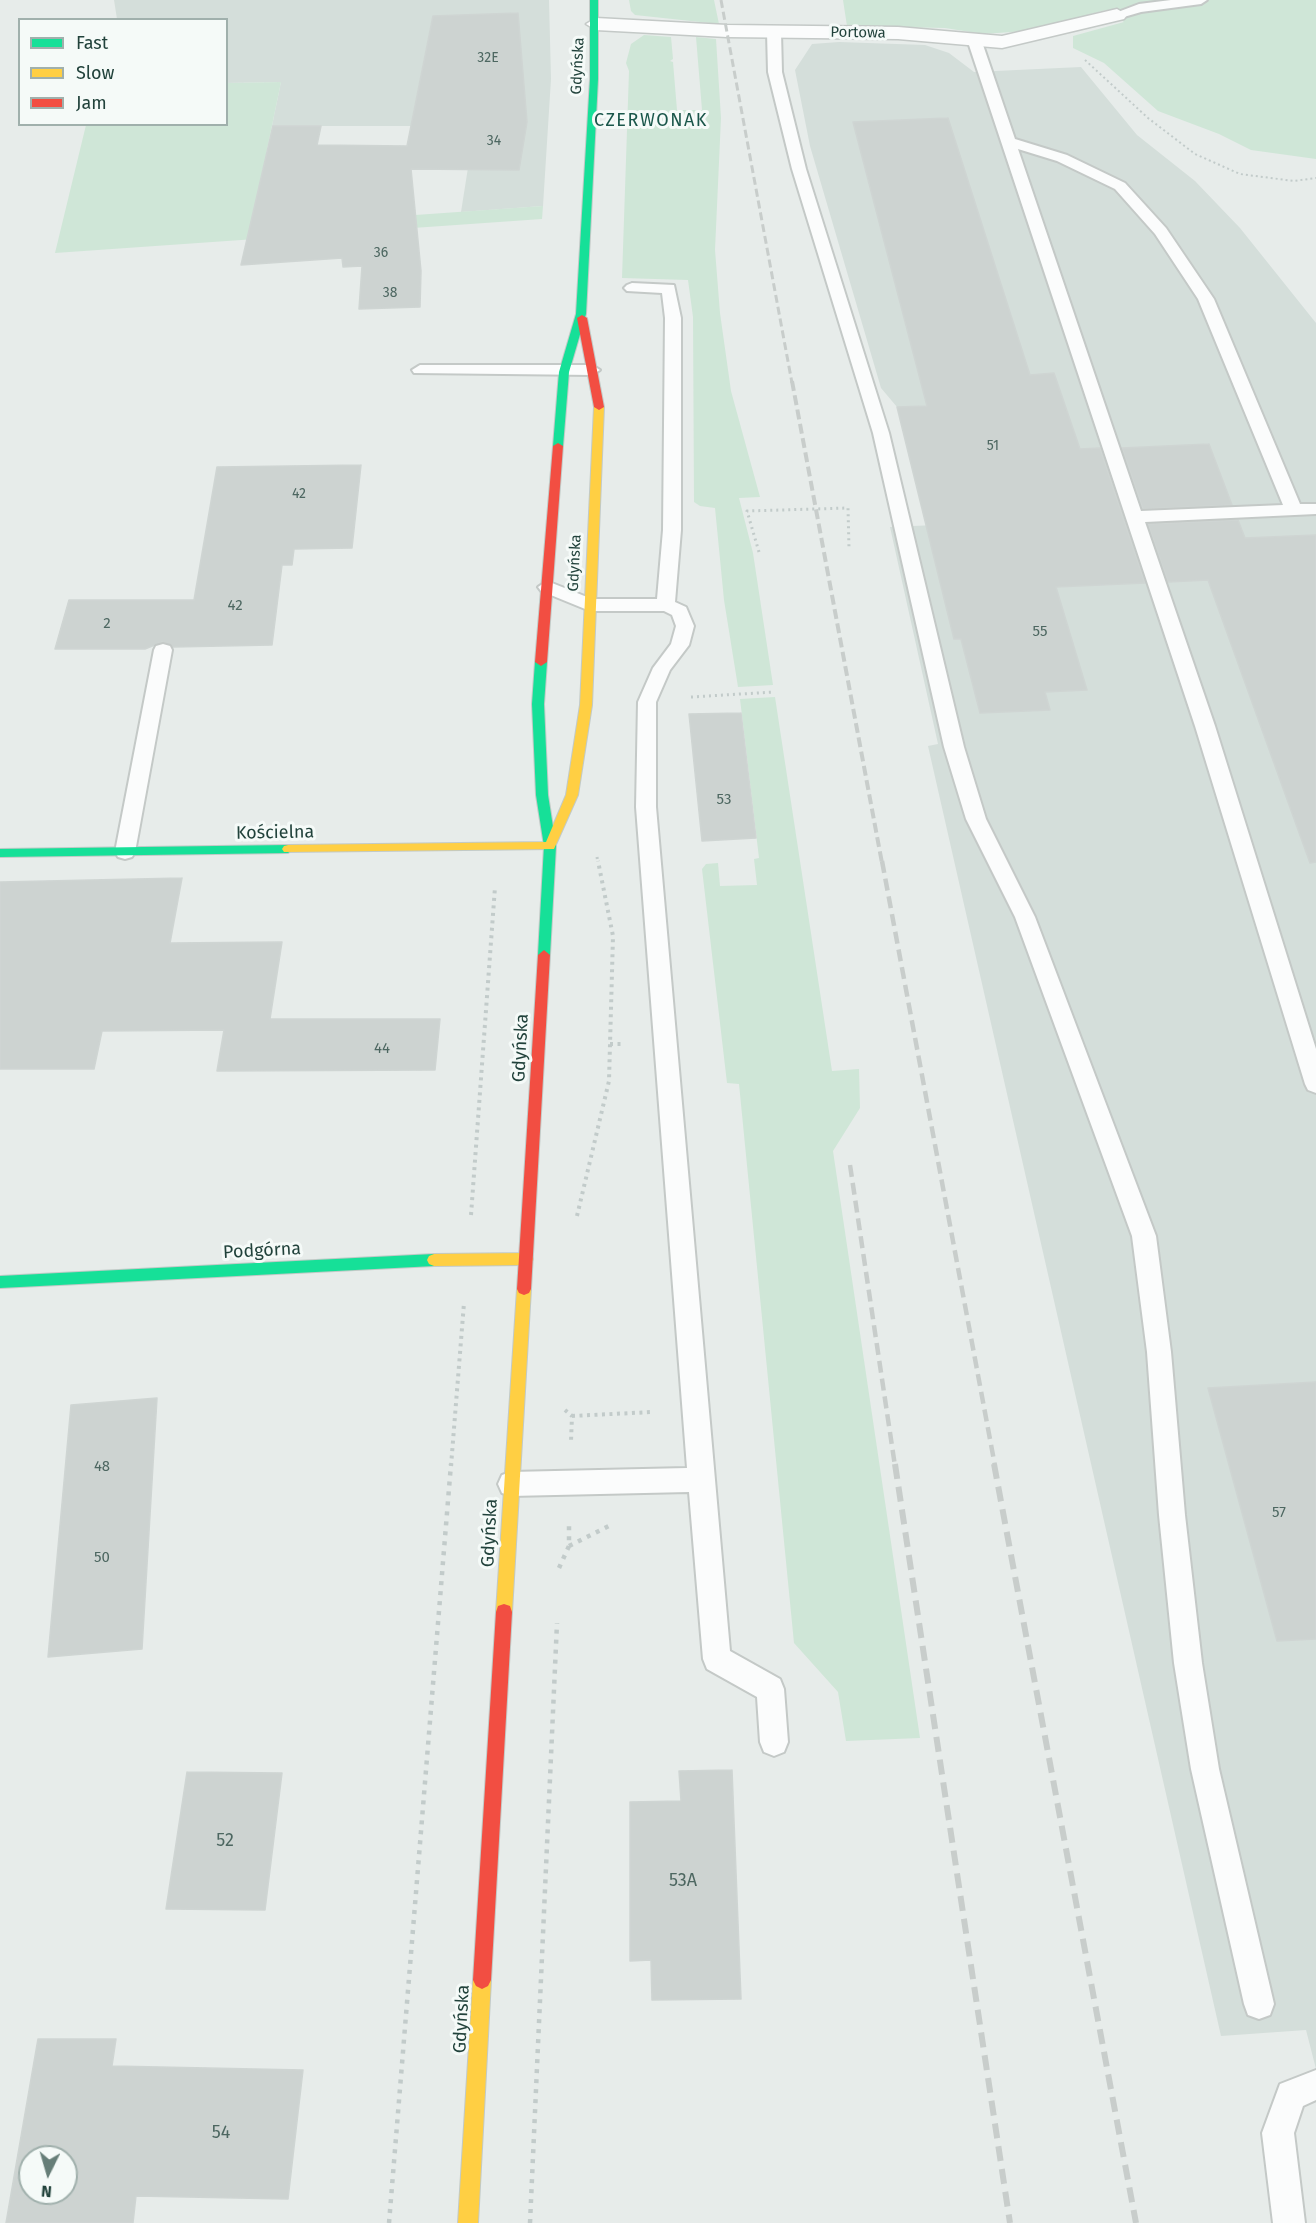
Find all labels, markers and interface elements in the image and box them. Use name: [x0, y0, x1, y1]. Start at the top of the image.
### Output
legend: [18, 18, 228, 126]
street label: Portowa: [830, 24, 886, 42]
text: Fast: [76, 32, 108, 54]
street label: Gdyńska: [568, 37, 588, 95]
house number: 32E: [477, 50, 499, 66]
text: Slow: [76, 62, 114, 84]
text: Jam: [76, 92, 107, 114]
district label: CZERWONAK: [594, 110, 708, 132]
house number: 34: [487, 133, 501, 149]
house number: 36: [374, 245, 388, 261]
house number: 38: [383, 285, 397, 301]
house number: 51: [987, 438, 999, 454]
house number: 42: [292, 486, 306, 502]
street label: Gdyńska: [565, 534, 585, 592]
house number: 42: [227, 597, 243, 615]
house number: 2: [103, 615, 111, 633]
house number: 55: [1033, 623, 1047, 641]
house number: 53: [717, 791, 731, 809]
street label: Kościelna: [236, 822, 314, 844]
street label: Gdyńska: [508, 1013, 534, 1083]
house number: 44: [374, 1040, 390, 1058]
street label: Podgórna: [222, 1238, 302, 1264]
house number: 48: [94, 1458, 110, 1476]
street label: Gdyńska: [477, 1498, 503, 1568]
house number: 57: [1272, 1504, 1286, 1522]
house number: 50: [94, 1549, 110, 1567]
house number: 52: [216, 1830, 234, 1852]
house number: 53A: [669, 1870, 697, 1892]
street label: Gdyńska: [449, 1984, 475, 2054]
house number: 54: [212, 2122, 230, 2144]
north arrow: [18, 2145, 78, 2205]
text: N: [40, 2182, 53, 2201]

